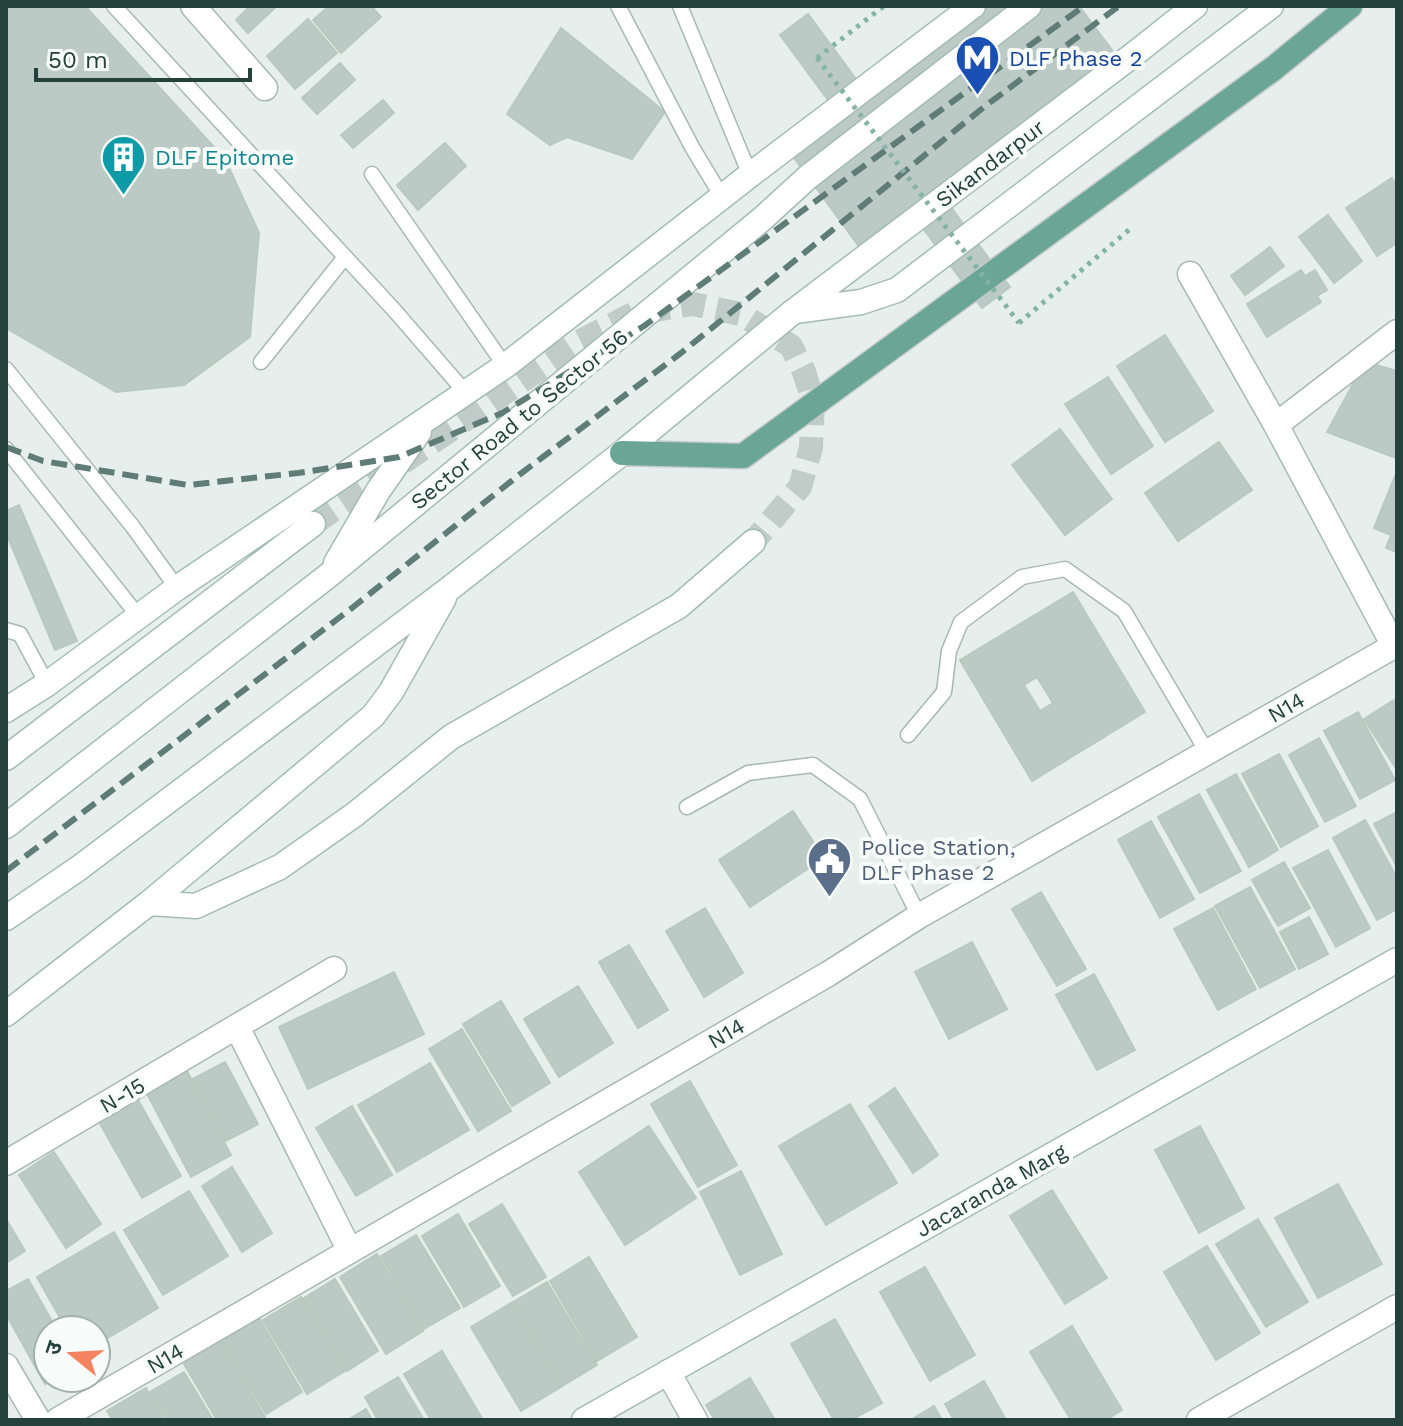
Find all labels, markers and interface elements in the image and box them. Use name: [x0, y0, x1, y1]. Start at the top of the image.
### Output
scale bar: [36, 32, 250, 82]
metro station icon: DLF Phase 2: [954, 34, 1002, 97]
text: 50 m: [48, 46, 108, 74]
place label: DLF Phase 2: [1009, 46, 1143, 71]
street label: Sikandarpur: [931, 114, 1050, 212]
building icon: DLF Epitome: [100, 133, 148, 196]
place label: DLF Epitome: [155, 145, 294, 170]
street label: Sector Road to Sector 56: [406, 324, 633, 515]
street label: N14: [1263, 687, 1309, 728]
place label: Police Station, DLF Phase 2: [861, 835, 1016, 885]
public building icon: Police Station, DLF Phase 2: [806, 836, 854, 899]
street label: N14: [703, 1013, 749, 1054]
street label: N-15: [95, 1073, 149, 1118]
street label: Jacaranda Marg: [911, 1139, 1071, 1242]
north arrow: [32, 1314, 112, 1394]
text: उ: [40, 1337, 68, 1358]
street label: N14: [142, 1338, 188, 1379]

